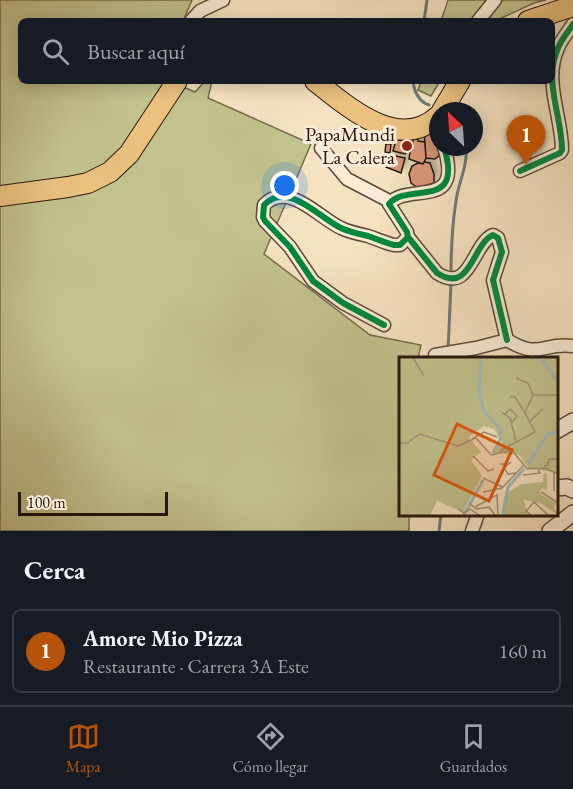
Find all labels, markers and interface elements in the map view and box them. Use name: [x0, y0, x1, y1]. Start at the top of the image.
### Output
search box: [18, 18, 555, 84]
icon: search: [39, 35, 72, 68]
text: Buscar aquí: [87, 37, 185, 66]
north arrow: [429, 102, 483, 156]
pin: 1: [506, 116, 546, 165]
place label: PapaMundi La Calera: [305, 121, 395, 170]
marker: PapaMundi La Calera: [400, 139, 414, 153]
your location: [270, 171, 299, 200]
inset map: [399, 357, 558, 516]
scale bar: [18, 489, 168, 516]
text: 100 m: [27, 492, 66, 513]
text: Cerca: [24, 553, 85, 587]
text: Amore Mio Pizza: [83, 624, 243, 653]
text: 1: [40, 638, 51, 664]
text: 160 m: [499, 638, 547, 664]
text: Restaurante · Carrera 3A Este: [83, 653, 309, 679]
tab: Mapa: [66, 720, 101, 777]
tab: Cómo llegar: [232, 720, 308, 777]
tab: Guardados: [440, 720, 507, 777]

